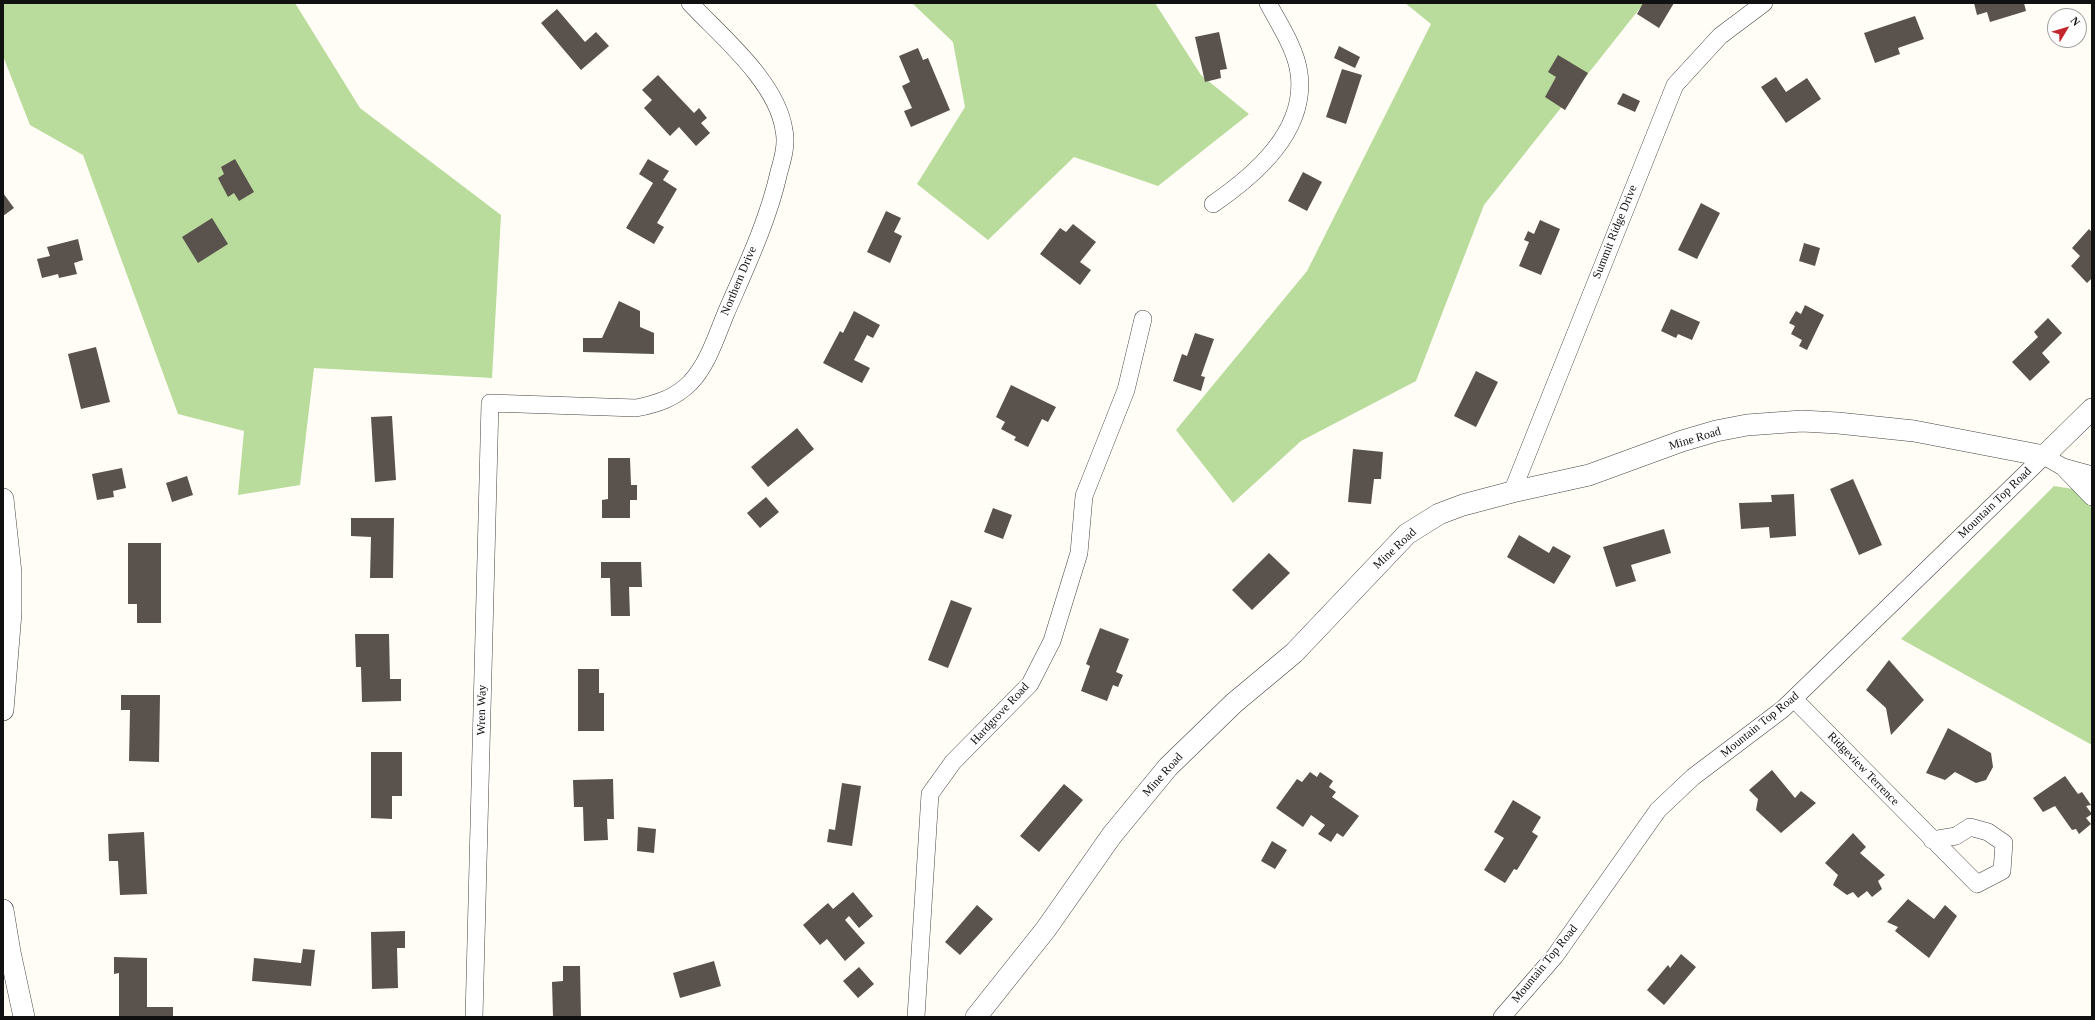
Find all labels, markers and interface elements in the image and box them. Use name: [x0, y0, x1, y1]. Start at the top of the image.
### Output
north arrow: [2047, 8, 2087, 48]
text: N: [2068, 14, 2083, 28]
street label: Summit Ridge Drive: [1590, 183, 1640, 281]
street label: Northern Drive: [718, 244, 760, 318]
street label: Mine Road: [1667, 424, 1723, 454]
street label: Mountain Top Road: [1955, 464, 2035, 542]
street label: Mine Road: [1370, 525, 1420, 573]
street label: Hardgrove Road: [968, 680, 1032, 748]
street label: Wren Way: [474, 684, 490, 736]
street label: Mountain Top Road: [1718, 689, 1802, 761]
street label: Ridgeview Terrence: [1824, 729, 1902, 809]
street label: Mine Road: [1140, 750, 1186, 800]
street label: Mountain Top Road: [1509, 922, 1581, 1006]

